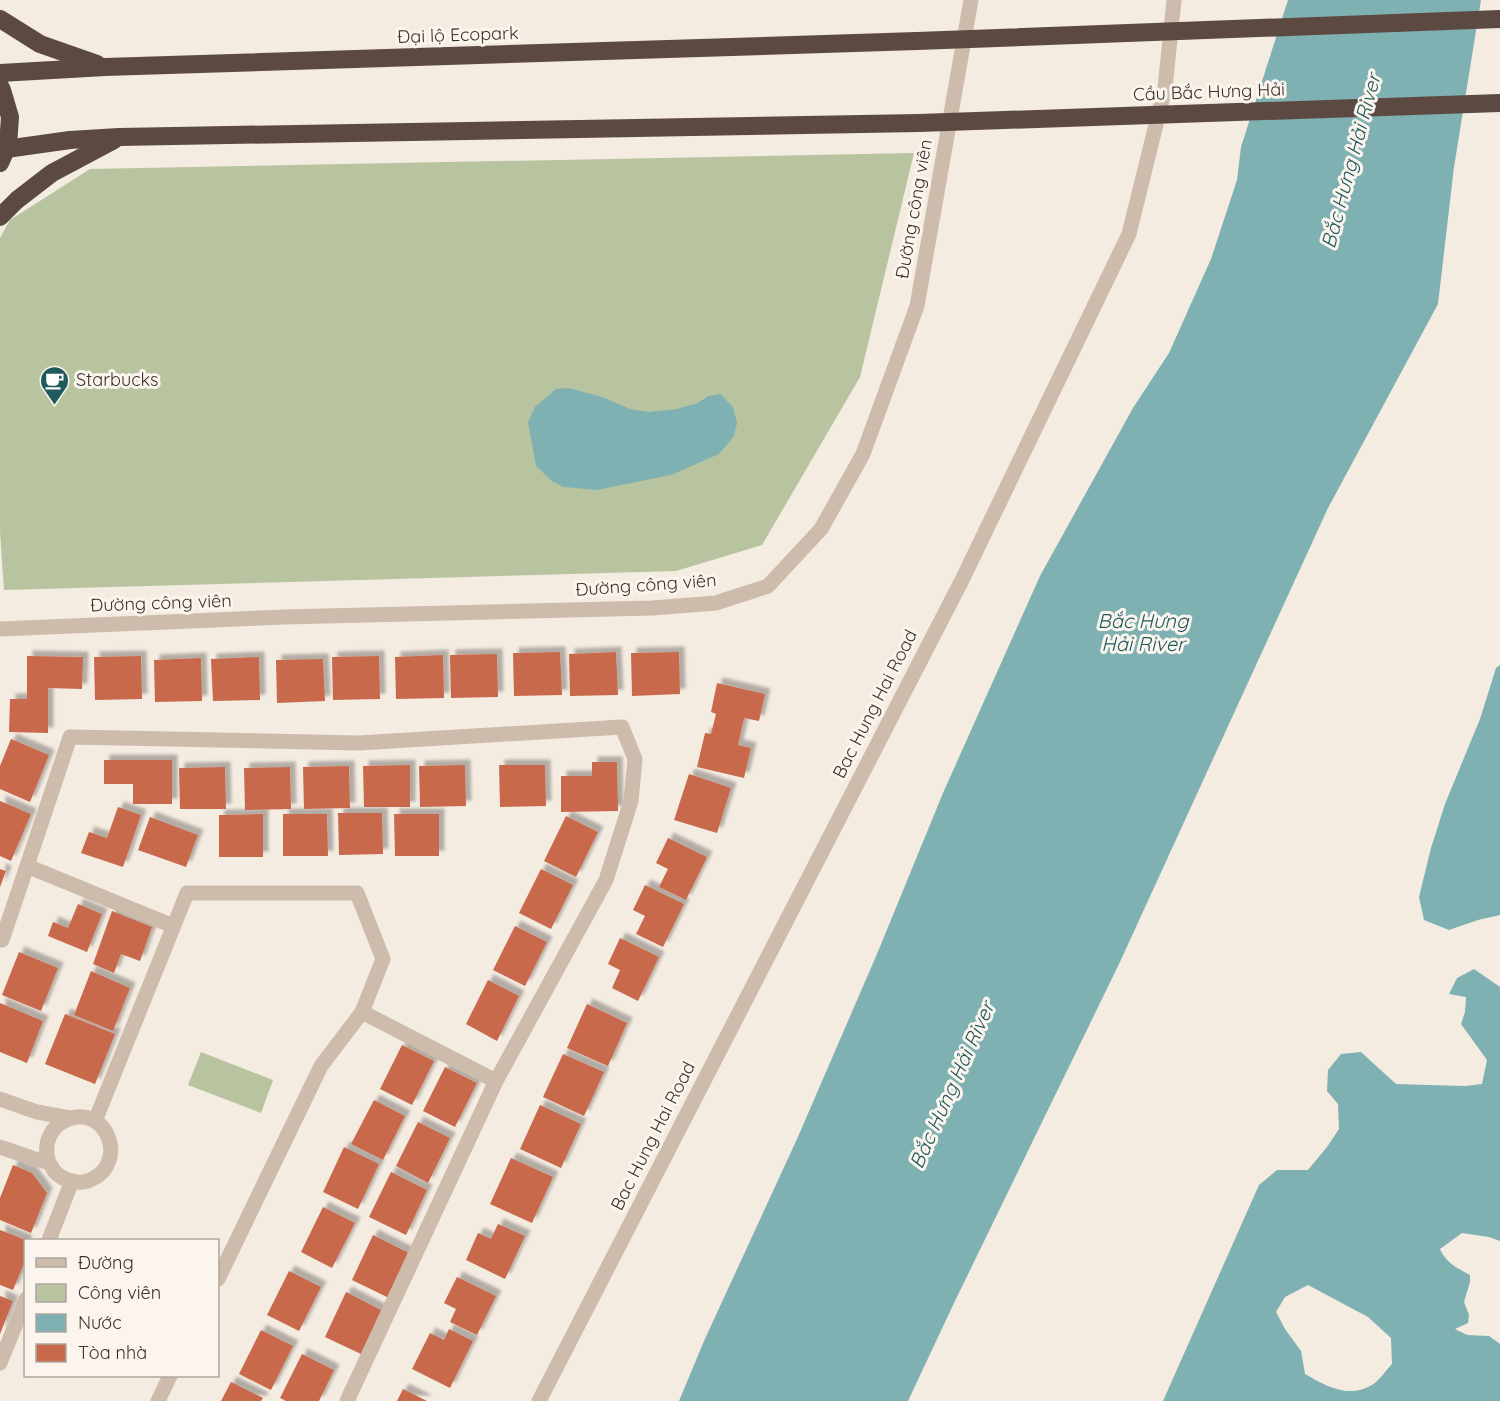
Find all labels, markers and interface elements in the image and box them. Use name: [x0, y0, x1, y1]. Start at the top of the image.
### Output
street label: Đại lộ Ecopark: [397, 21, 519, 48]
water label: Bắc Hưng Hải River: [1315, 69, 1386, 251]
street label: Cầu Bắc Hưng Hải: [1133, 77, 1285, 106]
street label: Đường công viên: [890, 137, 937, 280]
cafe icon: Starbucks: [39, 364, 71, 406]
place label: Starbucks: [76, 368, 159, 391]
street label: Đường công viên: [575, 568, 717, 601]
street label: Đường công viên: [90, 589, 232, 616]
water label: Bắc Hưng Hải River: [1098, 608, 1190, 656]
street label: Bac Hung Hai Road: [827, 626, 922, 782]
water label: Bắc Hưng Hải River: [904, 996, 1000, 1172]
street label: Bac Hung Hai Road: [605, 1058, 700, 1214]
legend: [24, 1239, 219, 1377]
text: Đường: [78, 1251, 134, 1274]
text: Công viên: [78, 1281, 161, 1304]
text: Nước: [78, 1311, 122, 1334]
text: Tòa nhà: [78, 1341, 147, 1364]

